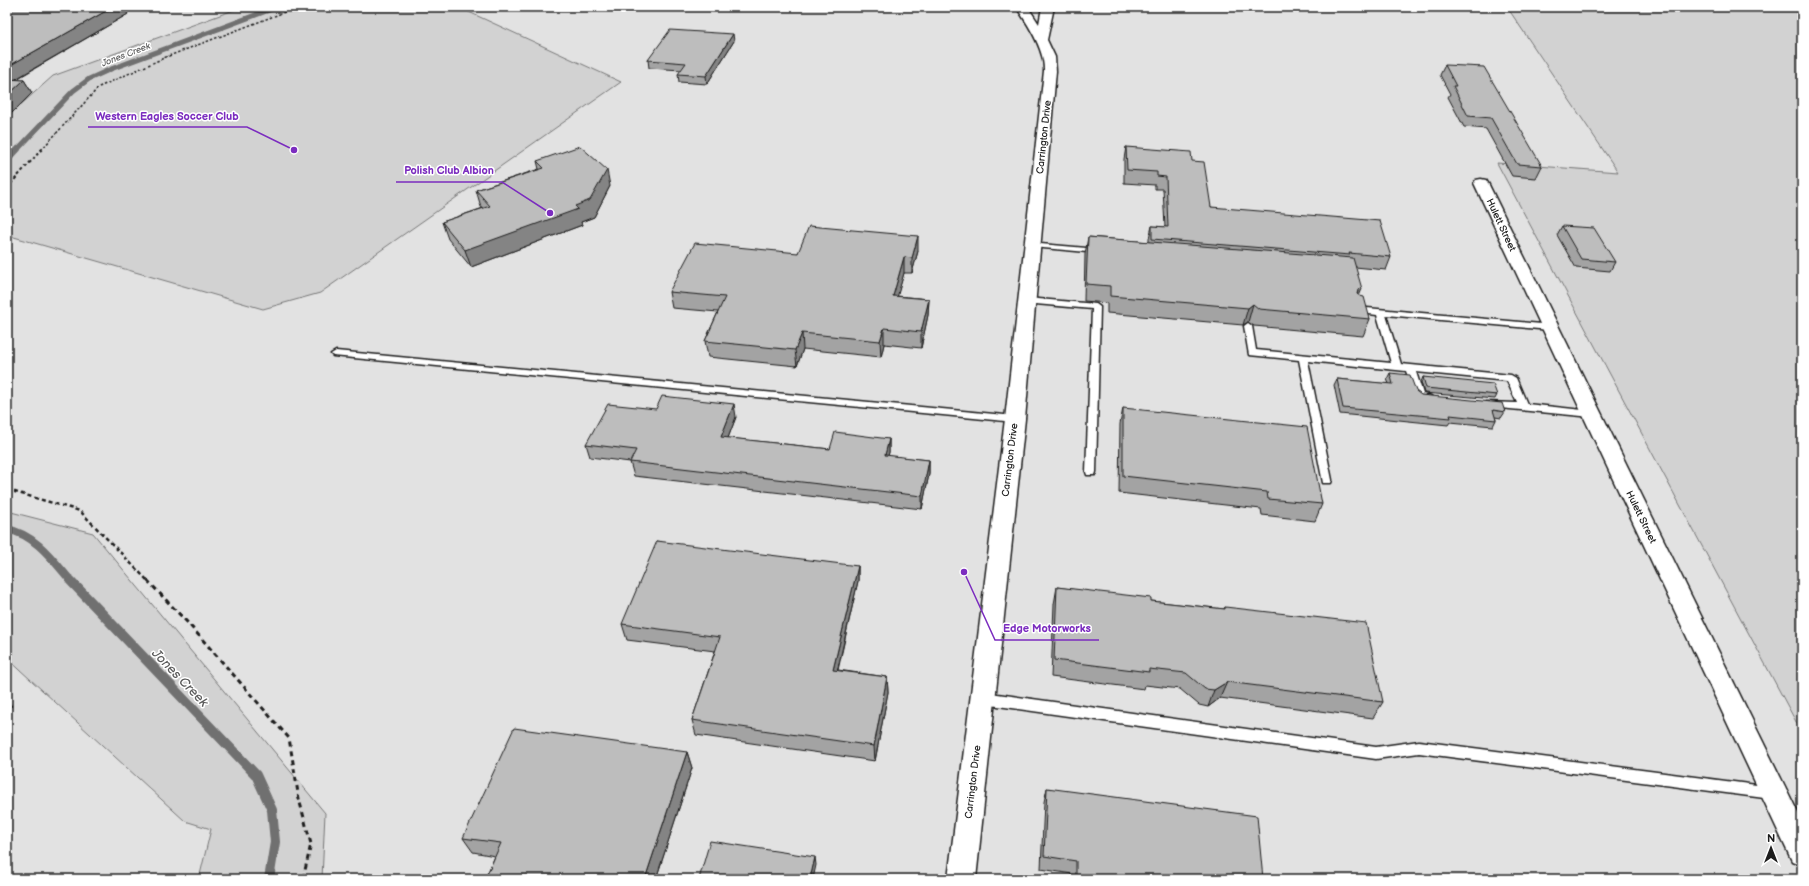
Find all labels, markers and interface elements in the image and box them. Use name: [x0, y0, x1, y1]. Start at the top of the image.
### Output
water label: Jones Creek: [99, 40, 153, 70]
street label: Carrington Drive: [1034, 99, 1054, 174]
callout: Western Eagles Soccer Club: [88, 104, 247, 127]
text: Western Eagles Soccer Club: [95, 110, 239, 123]
callout: Polish Club Albion: [396, 159, 502, 182]
text: Polish Club Albion: [404, 164, 494, 177]
street label: Hulett Street: [1484, 197, 1518, 253]
street label: Carrington Drive: [1000, 422, 1020, 497]
street label: Hulett Street: [1623, 489, 1659, 545]
callout: Edge Motorworks: [995, 617, 1099, 640]
text: Edge Motorworks: [1003, 622, 1091, 635]
water label: Jones Creek: [148, 645, 212, 711]
street label: Carrington Drive: [963, 744, 983, 819]
north arrow: [1751, 828, 1791, 868]
text: N: [1767, 832, 1775, 845]

